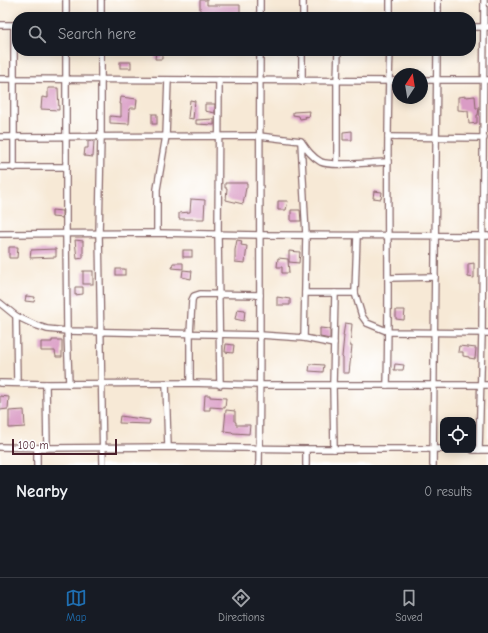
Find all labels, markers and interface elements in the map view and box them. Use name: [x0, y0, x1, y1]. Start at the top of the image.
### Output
search box: [12, 12, 476, 56]
icon: search: [26, 23, 48, 45]
text: Search here: [58, 25, 136, 43]
north arrow: [392, 68, 428, 104]
map controls: [440, 417, 476, 453]
button: locate: [440, 417, 476, 453]
scale bar: [12, 437, 117, 456]
text: 100 m: [18, 439, 49, 452]
text: Nearby: [16, 482, 67, 501]
text: 0 results: [424, 484, 472, 499]
tab: Map: [65, 587, 87, 624]
tab: Directions: [218, 587, 265, 624]
tab: Saved: [395, 587, 423, 624]

